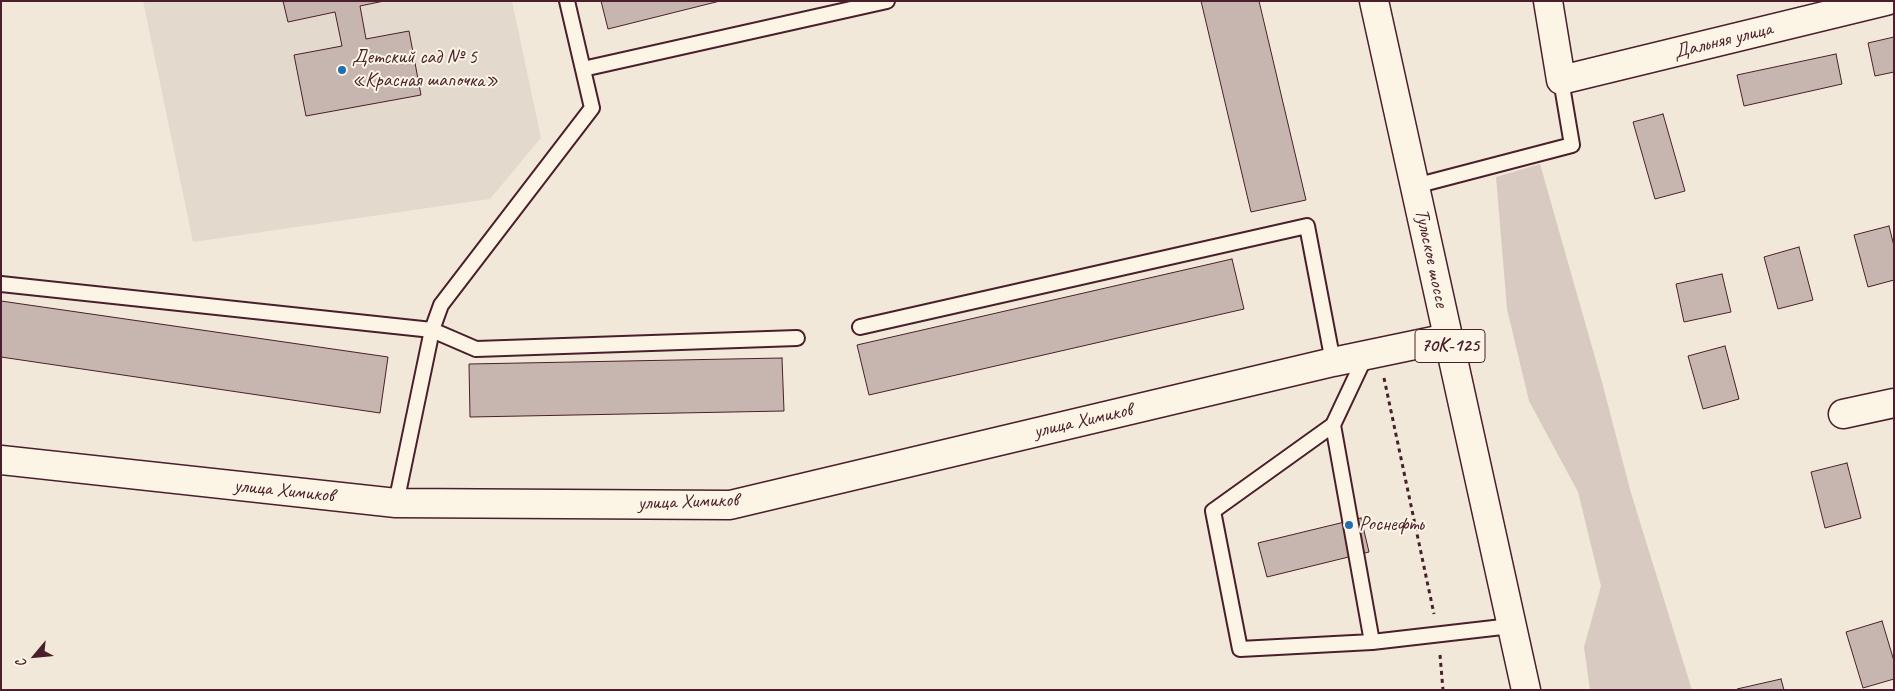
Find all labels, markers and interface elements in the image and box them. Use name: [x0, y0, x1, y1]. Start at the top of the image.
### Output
street label: Дальняя улица: [1671, 17, 1775, 65]
place label: Детский сад № 5 «Красная шапочка»: [352, 46, 498, 93]
marker: Детский сад № 5 «Красная шапочка»: [336, 64, 348, 76]
street label: Тульское шоссе: [1409, 207, 1453, 309]
road number: 70К-125: [1415, 330, 1485, 362]
street label: улица Химиков: [1031, 398, 1135, 444]
street label: улица Химиков: [233, 474, 335, 508]
street label: улица Химиков: [637, 488, 739, 516]
place label: Роснефть: [1359, 513, 1424, 537]
marker: Роснефть: [1343, 519, 1355, 531]
north arrow: [10, 631, 60, 681]
text: С: [12, 656, 30, 670]

